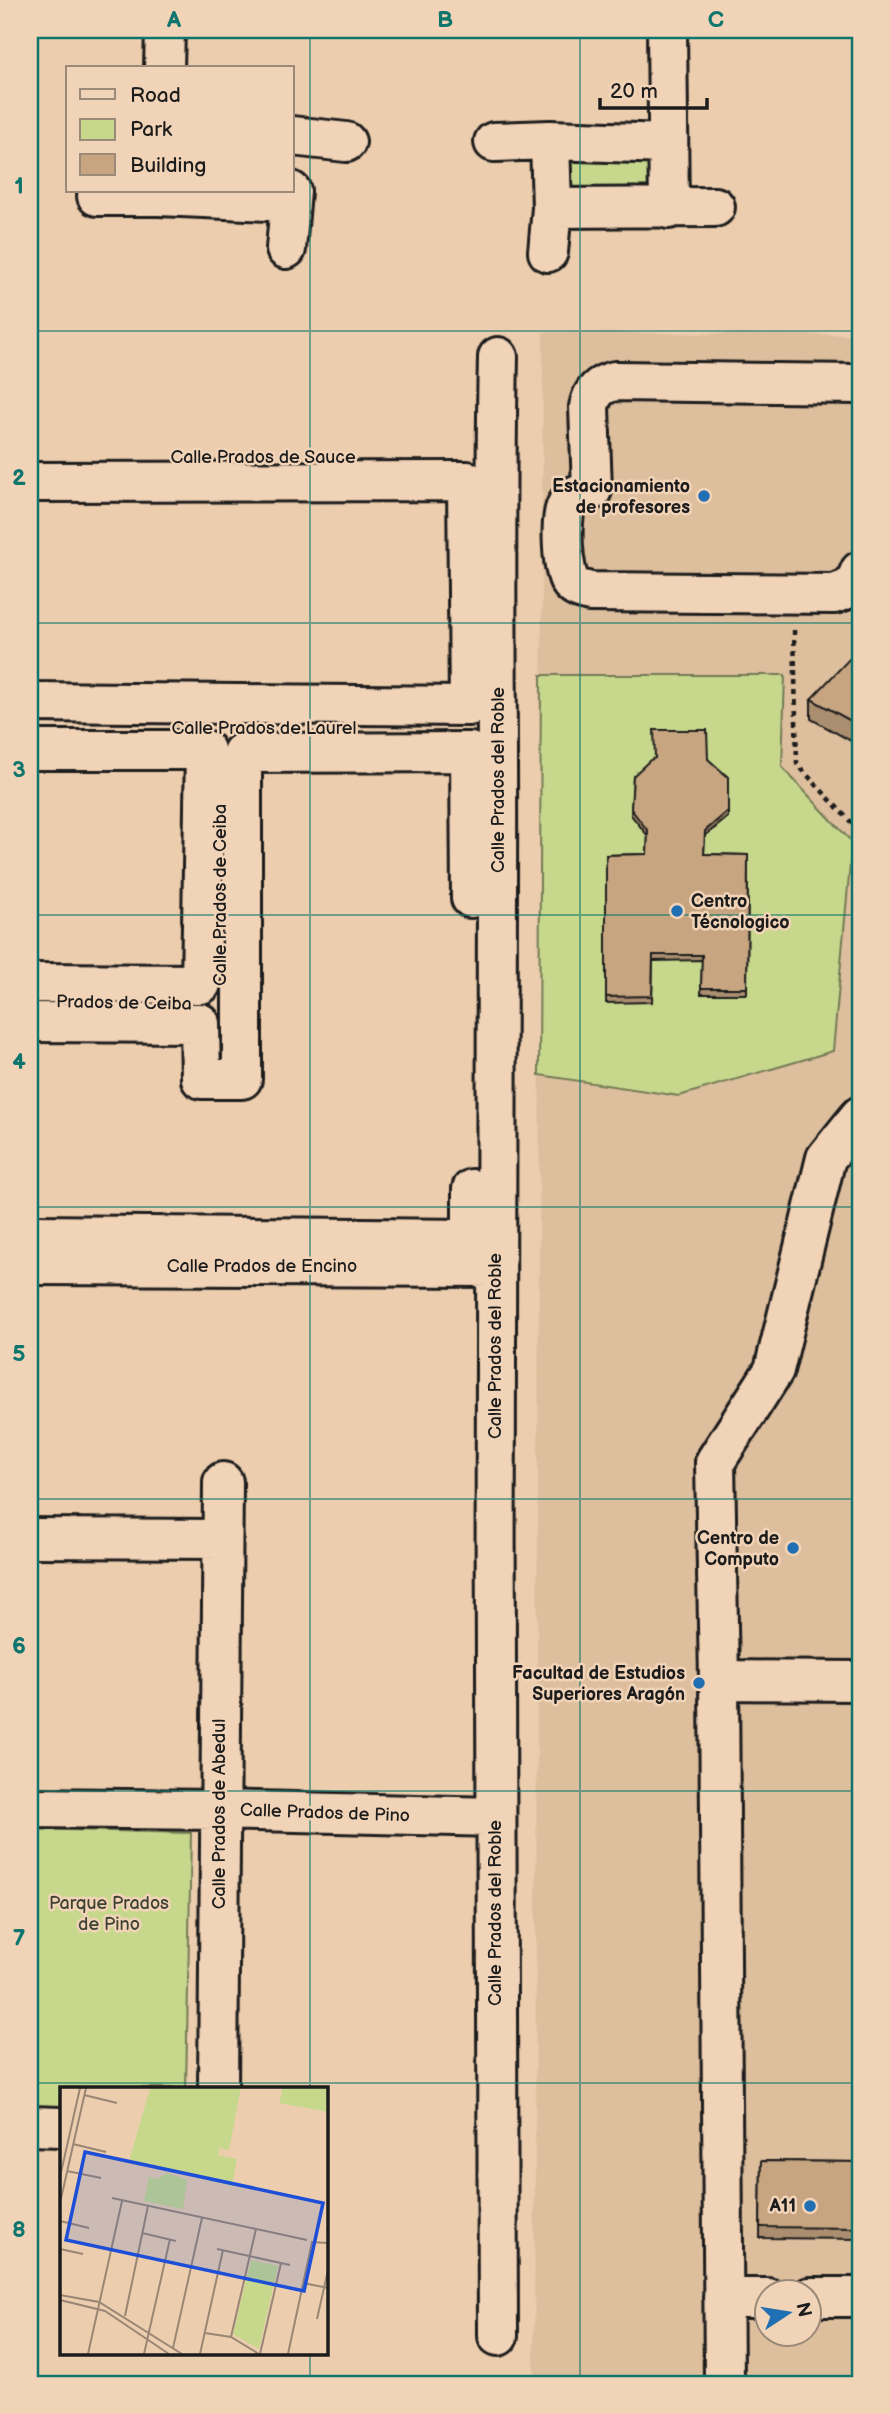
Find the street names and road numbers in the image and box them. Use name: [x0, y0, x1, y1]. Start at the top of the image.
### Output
street label: Calle Prados de Sauce: [170, 447, 356, 468]
street label: Calle Prados del Roble: [488, 687, 509, 873]
street label: Calle Prados de Laurel: [171, 718, 357, 739]
street label: Calle Prados de Ceiba: [210, 804, 231, 986]
street label: Prados de Ceiba: [56, 991, 192, 1015]
street label: Calle Prados del Roble: [485, 1253, 506, 1439]
street label: Calle Prados de Encino: [167, 1256, 357, 1277]
street label: Calle Prados de Abedul: [209, 1719, 230, 1909]
street label: Calle Prados de Pino: [240, 1800, 410, 1826]
street label: Calle Prados del Roble: [485, 1820, 506, 2006]

